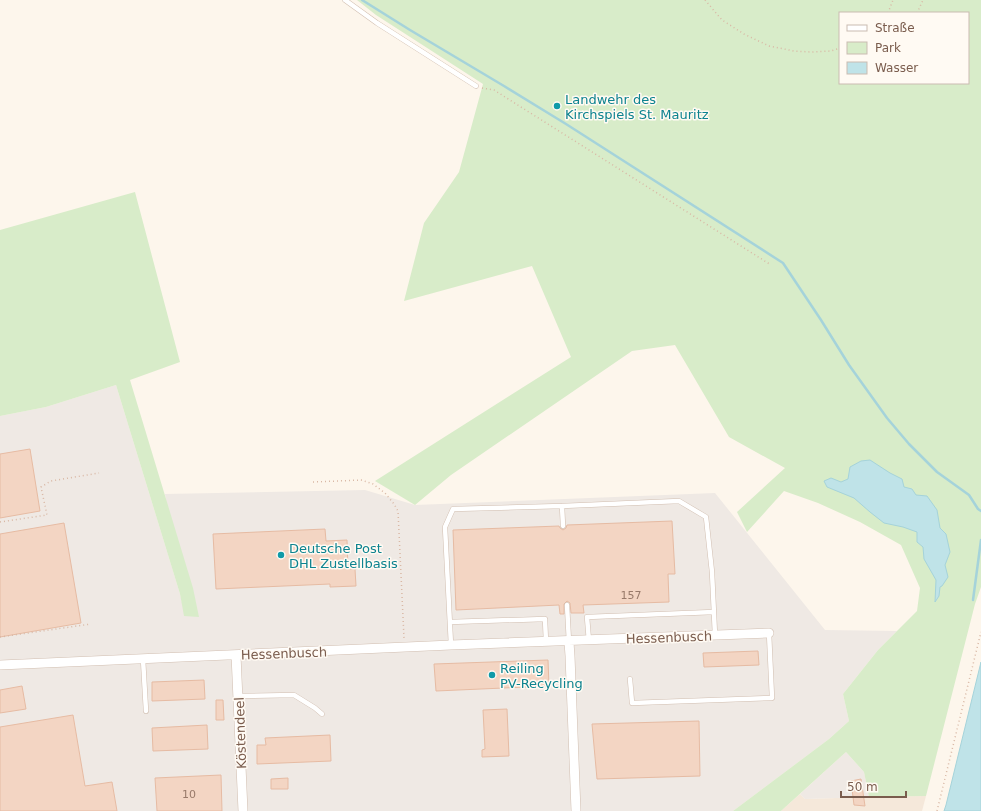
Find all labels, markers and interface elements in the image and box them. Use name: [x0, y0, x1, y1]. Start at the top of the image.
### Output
legend: [839, 12, 969, 84]
text: Straße: [875, 21, 915, 35]
text: Park: [875, 41, 901, 55]
text: Wasser: [875, 61, 918, 75]
place label: Landwehr des Kirchspiels St. Mauritz: [565, 92, 709, 122]
marker: Landwehr des Kirchspiels St. Mauritz: [552, 101, 562, 111]
place label: Deutsche Post DHL Zustellbasis: [289, 541, 398, 571]
marker: Deutsche Post DHL Zustellbasis: [276, 550, 286, 560]
house number: 157: [621, 589, 642, 602]
street label: Hessenbusch: [626, 628, 712, 646]
street label: Hessenbusch: [241, 644, 327, 662]
place label: Reiling PV-Recycling: [500, 661, 583, 691]
marker: Reiling PV-Recycling: [487, 670, 497, 680]
street label: Köstendeel: [232, 697, 249, 769]
scale bar: [841, 773, 906, 799]
text: 50 m: [847, 780, 878, 794]
house number: 10: [182, 788, 196, 801]

